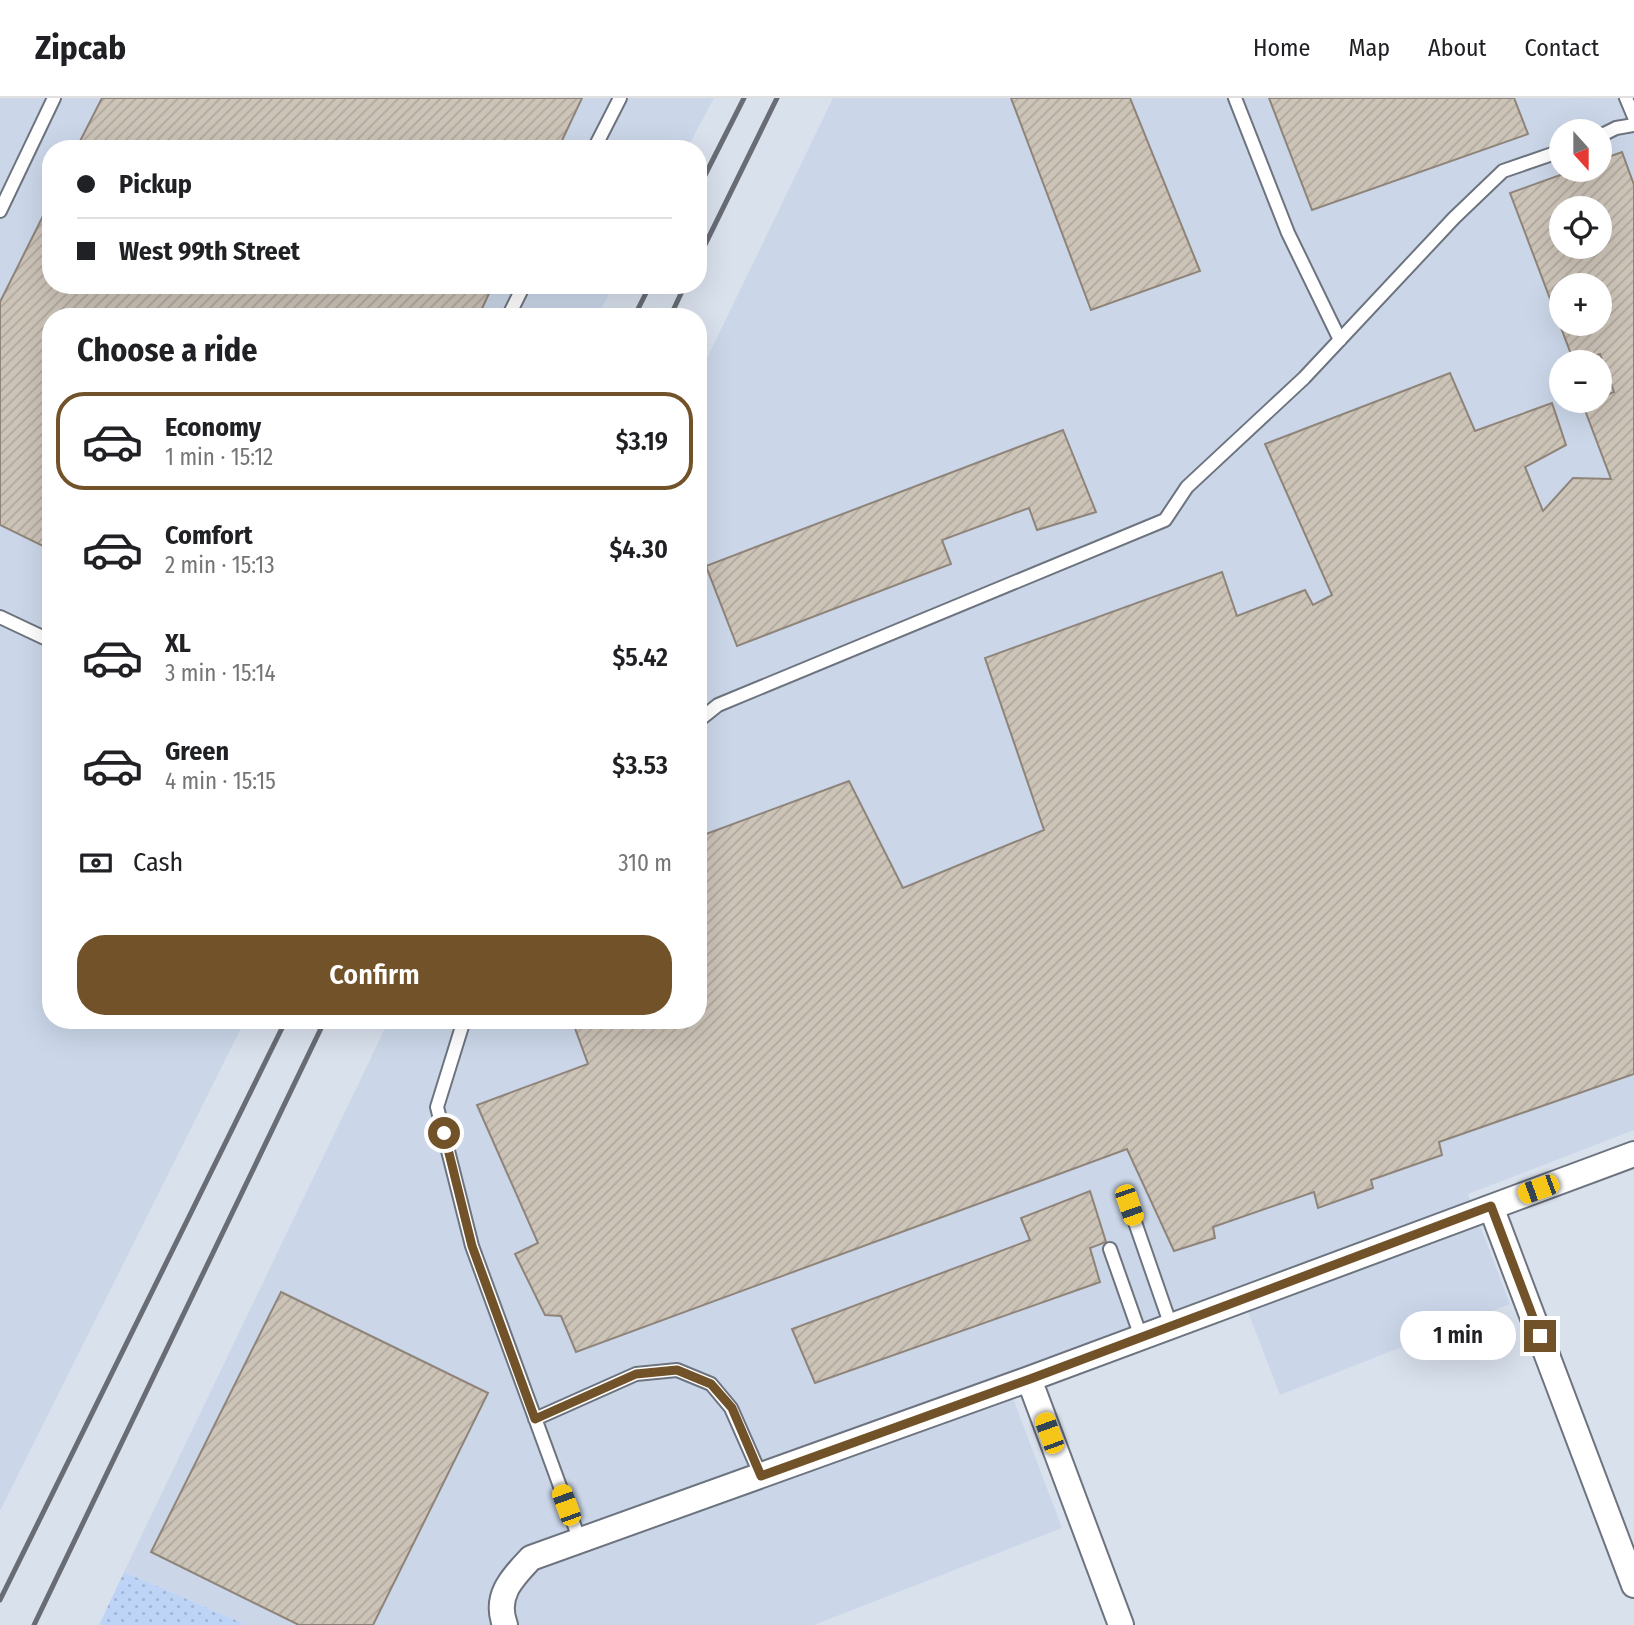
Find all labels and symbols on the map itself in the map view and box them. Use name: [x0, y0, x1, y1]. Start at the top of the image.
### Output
north arrow: [1549, 119, 1612, 182]
route start: [428, 1117, 460, 1149]
car: [1515, 1172, 1562, 1206]
car: [1113, 1182, 1146, 1228]
callout: 1 min: [1400, 1312, 1516, 1360]
route end: [1524, 1320, 1556, 1352]
car: [1032, 1410, 1067, 1456]
car: [549, 1482, 584, 1528]

